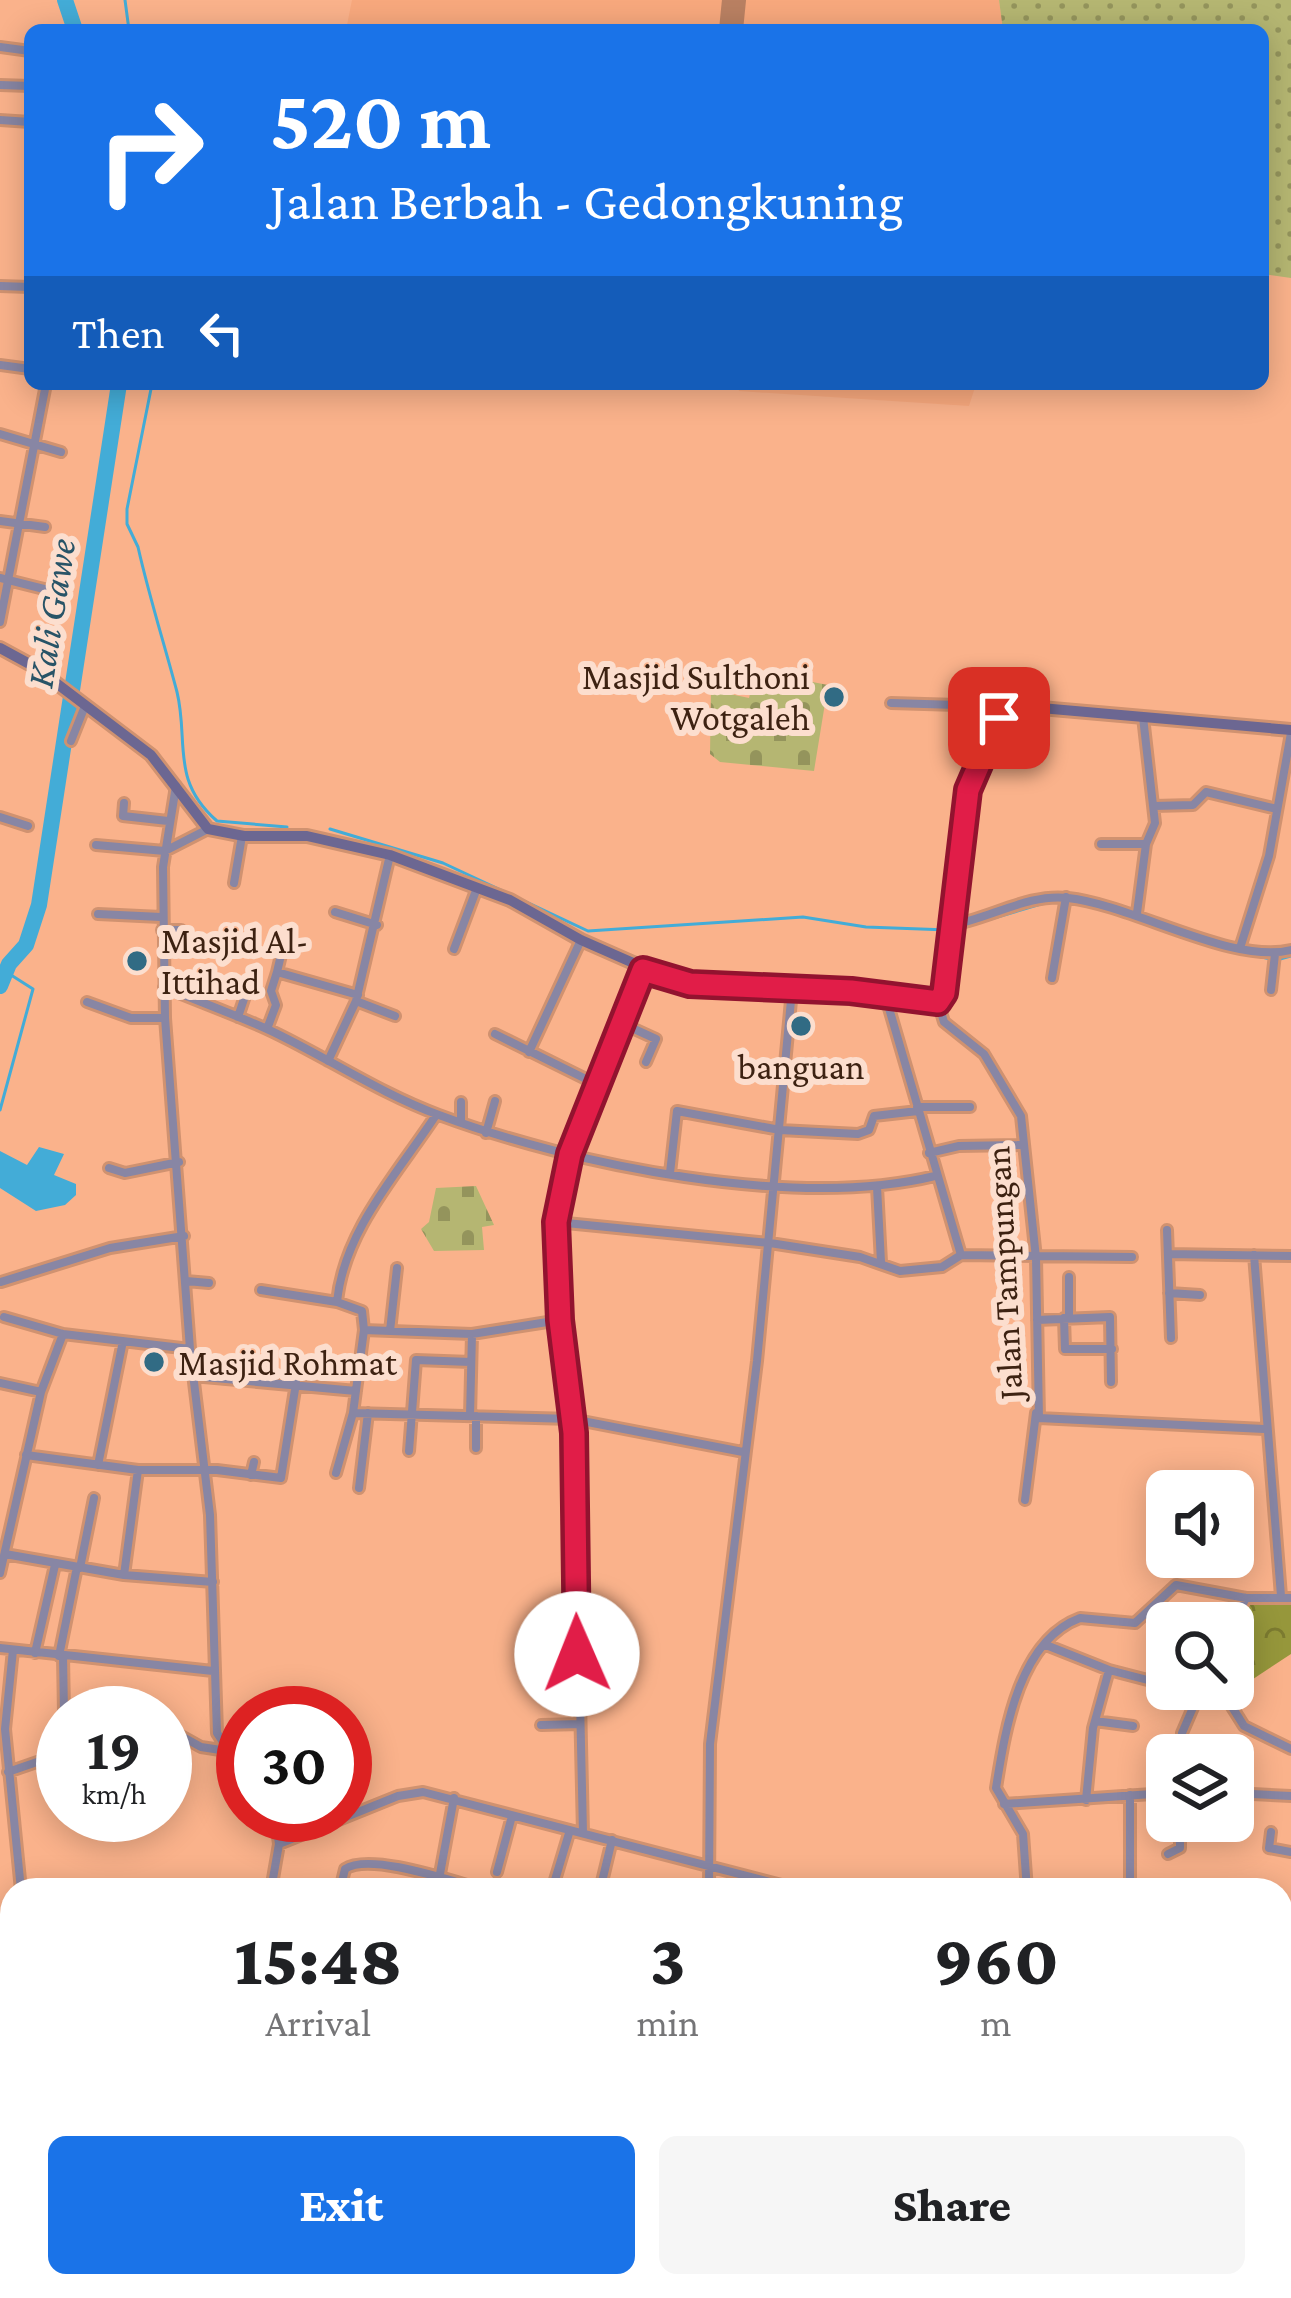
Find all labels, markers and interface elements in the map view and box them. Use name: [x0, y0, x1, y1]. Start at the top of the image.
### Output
icon: right: [72, 72, 228, 228]
text: 520 m: [270, 73, 491, 166]
text: Jalan Berbah - Gedongkuning: [270, 171, 904, 231]
icon: left: [189, 300, 255, 366]
text: Then: [72, 308, 165, 358]
water label: Kali Gawe: [17, 535, 84, 691]
place label: Masjid Sulthoni Wotgaleh: [582, 657, 810, 738]
pin: [948, 667, 1050, 769]
marker: Masjid Sulthoni Wotgaleh: [821, 684, 847, 710]
icon: arrive: [966, 685, 1032, 751]
place label: Masjid Al- Ittihad: [161, 921, 309, 1002]
marker: Masjid Al- Ittihad: [124, 948, 150, 974]
marker: banguan: [788, 1013, 814, 1039]
place label: banguan: [738, 1047, 864, 1087]
street label: Jalan Tampungan: [977, 1145, 1031, 1404]
place label: Masjid Rohmat: [178, 1343, 398, 1383]
marker: Masjid Rohmat: [141, 1349, 167, 1375]
map controls: [1146, 1470, 1254, 1842]
button: sound: [1146, 1470, 1254, 1578]
position arrow: [514, 1591, 640, 1717]
button: search: [1146, 1602, 1254, 1710]
speed limit sign: 30: [216, 1686, 372, 1842]
text: 19: [86, 1715, 142, 1782]
button: layers: [1146, 1734, 1254, 1842]
text: km/h: [82, 1777, 146, 1810]
text: 15:48: [234, 1919, 402, 1999]
text: 3: [650, 1919, 686, 1999]
text: 960: [933, 1919, 1059, 1999]
text: Arrival: [265, 2001, 371, 2044]
text: min: [637, 2001, 699, 2044]
text: m: [980, 2001, 1012, 2044]
button: Exit: [48, 2136, 635, 2274]
button: Share: [659, 2136, 1245, 2274]

